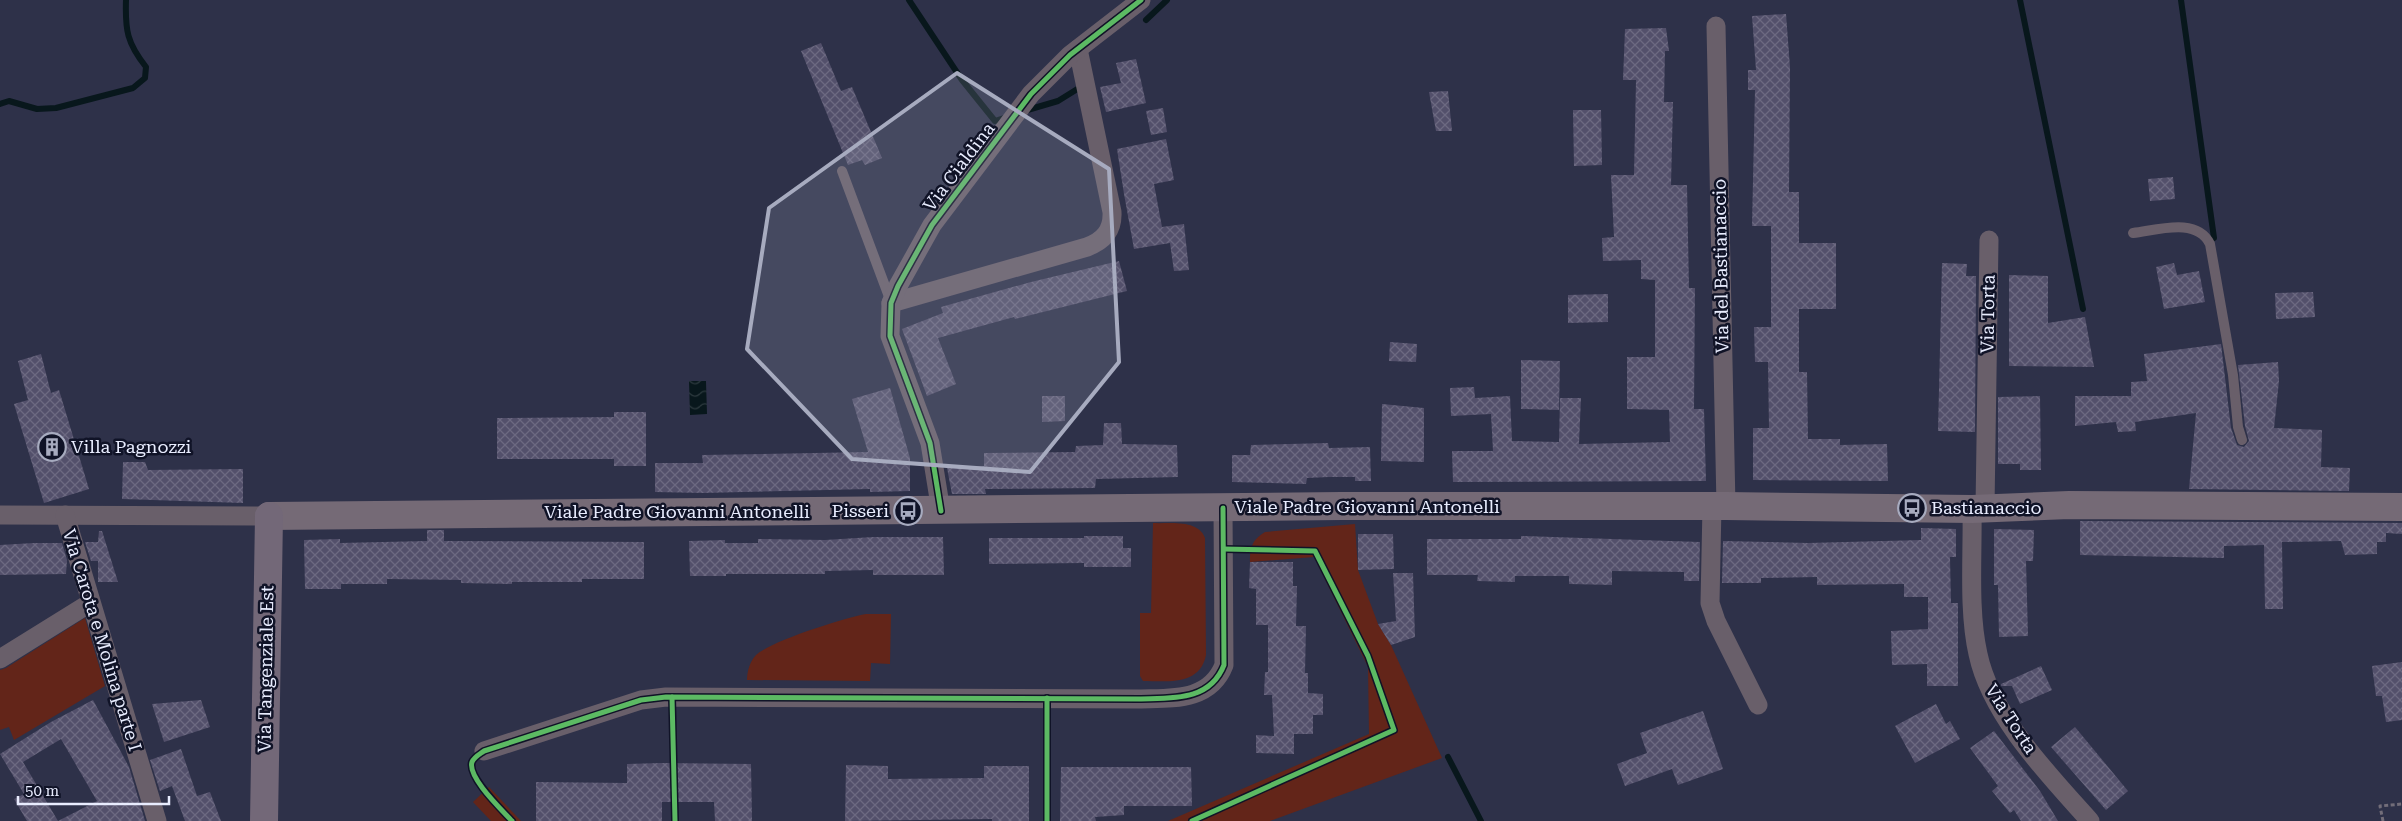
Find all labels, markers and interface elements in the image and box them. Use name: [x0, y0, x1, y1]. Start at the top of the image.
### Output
street label: Via Cialdina: [918, 118, 999, 215]
street label: Via del Bastianaccio: [1708, 179, 1733, 353]
street label: Via Torta: [1976, 274, 1999, 353]
building icon: Villa Pagnozzi: [37, 432, 67, 462]
place label: Villa Pagnozzi: [71, 436, 191, 457]
bus stop icon: Bastianaccio: [1897, 493, 1927, 523]
bus stop icon: Pisseri: [893, 496, 923, 526]
street label: Viale Padre Giovanni Antonelli: [1234, 496, 1500, 517]
place label: Bastianaccio: [1931, 497, 2042, 518]
place label: Pisseri: [832, 500, 889, 521]
street label: Viale Padre Giovanni Antonelli: [544, 501, 810, 522]
street label: Via Carota e Molina parte I: [59, 526, 146, 753]
street label: Via Tangenziale Est: [254, 585, 277, 753]
street label: Via Torta: [1981, 680, 2042, 758]
scale bar: [18, 774, 169, 806]
text: 50 m: [25, 782, 60, 800]

